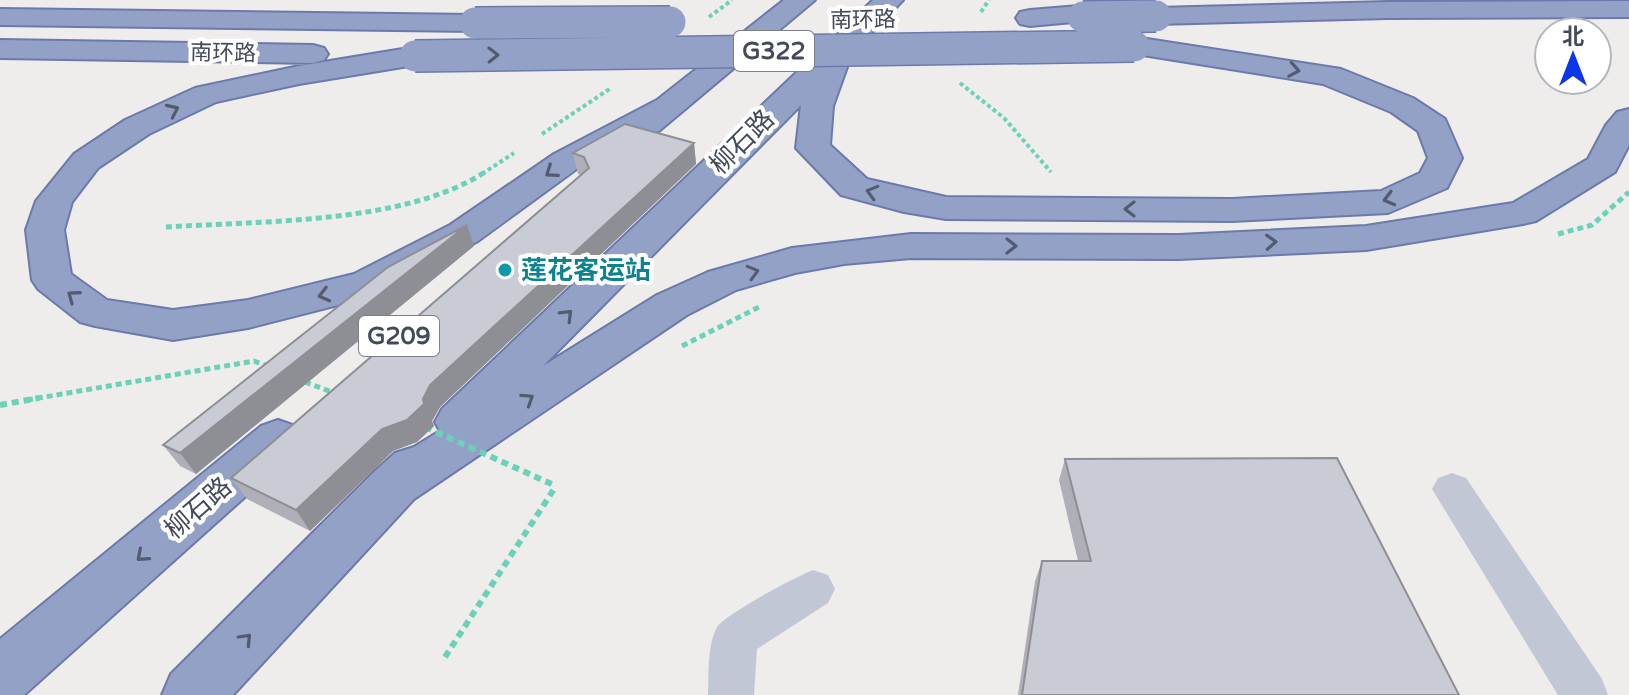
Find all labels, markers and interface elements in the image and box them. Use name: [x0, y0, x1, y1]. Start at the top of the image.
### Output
street label: 南环路: [830, 6, 896, 34]
north arrow: [1533, 16, 1613, 96]
text: 北: [1562, 24, 1584, 50]
road number: G322: [734, 31, 814, 71]
street label: 南环路: [190, 39, 256, 67]
one-way arrow: [487, 46, 500, 63]
one-way arrow: [1287, 60, 1301, 77]
street label: 柳石路: [703, 103, 781, 181]
one-way arrow: [165, 104, 180, 120]
one-way arrow: [545, 162, 559, 177]
one-way arrow: [866, 185, 880, 201]
one-way arrow: [1383, 190, 1396, 207]
one-way arrow: [1123, 200, 1136, 218]
one-way arrow: [1265, 234, 1278, 251]
one-way arrow: [1005, 237, 1018, 255]
place label: 莲花客运站: [521, 255, 651, 286]
marker: 莲花客运站: [496, 261, 514, 279]
one-way arrow: [746, 265, 760, 282]
one-way arrow: [318, 286, 331, 303]
one-way arrow: [68, 291, 82, 306]
one-way arrow: [558, 310, 572, 324]
road number: G209: [359, 316, 439, 356]
one-way arrow: [519, 394, 534, 409]
street label: 柳石路: [158, 471, 238, 545]
one-way arrow: [136, 546, 151, 561]
one-way arrow: [237, 634, 251, 648]

